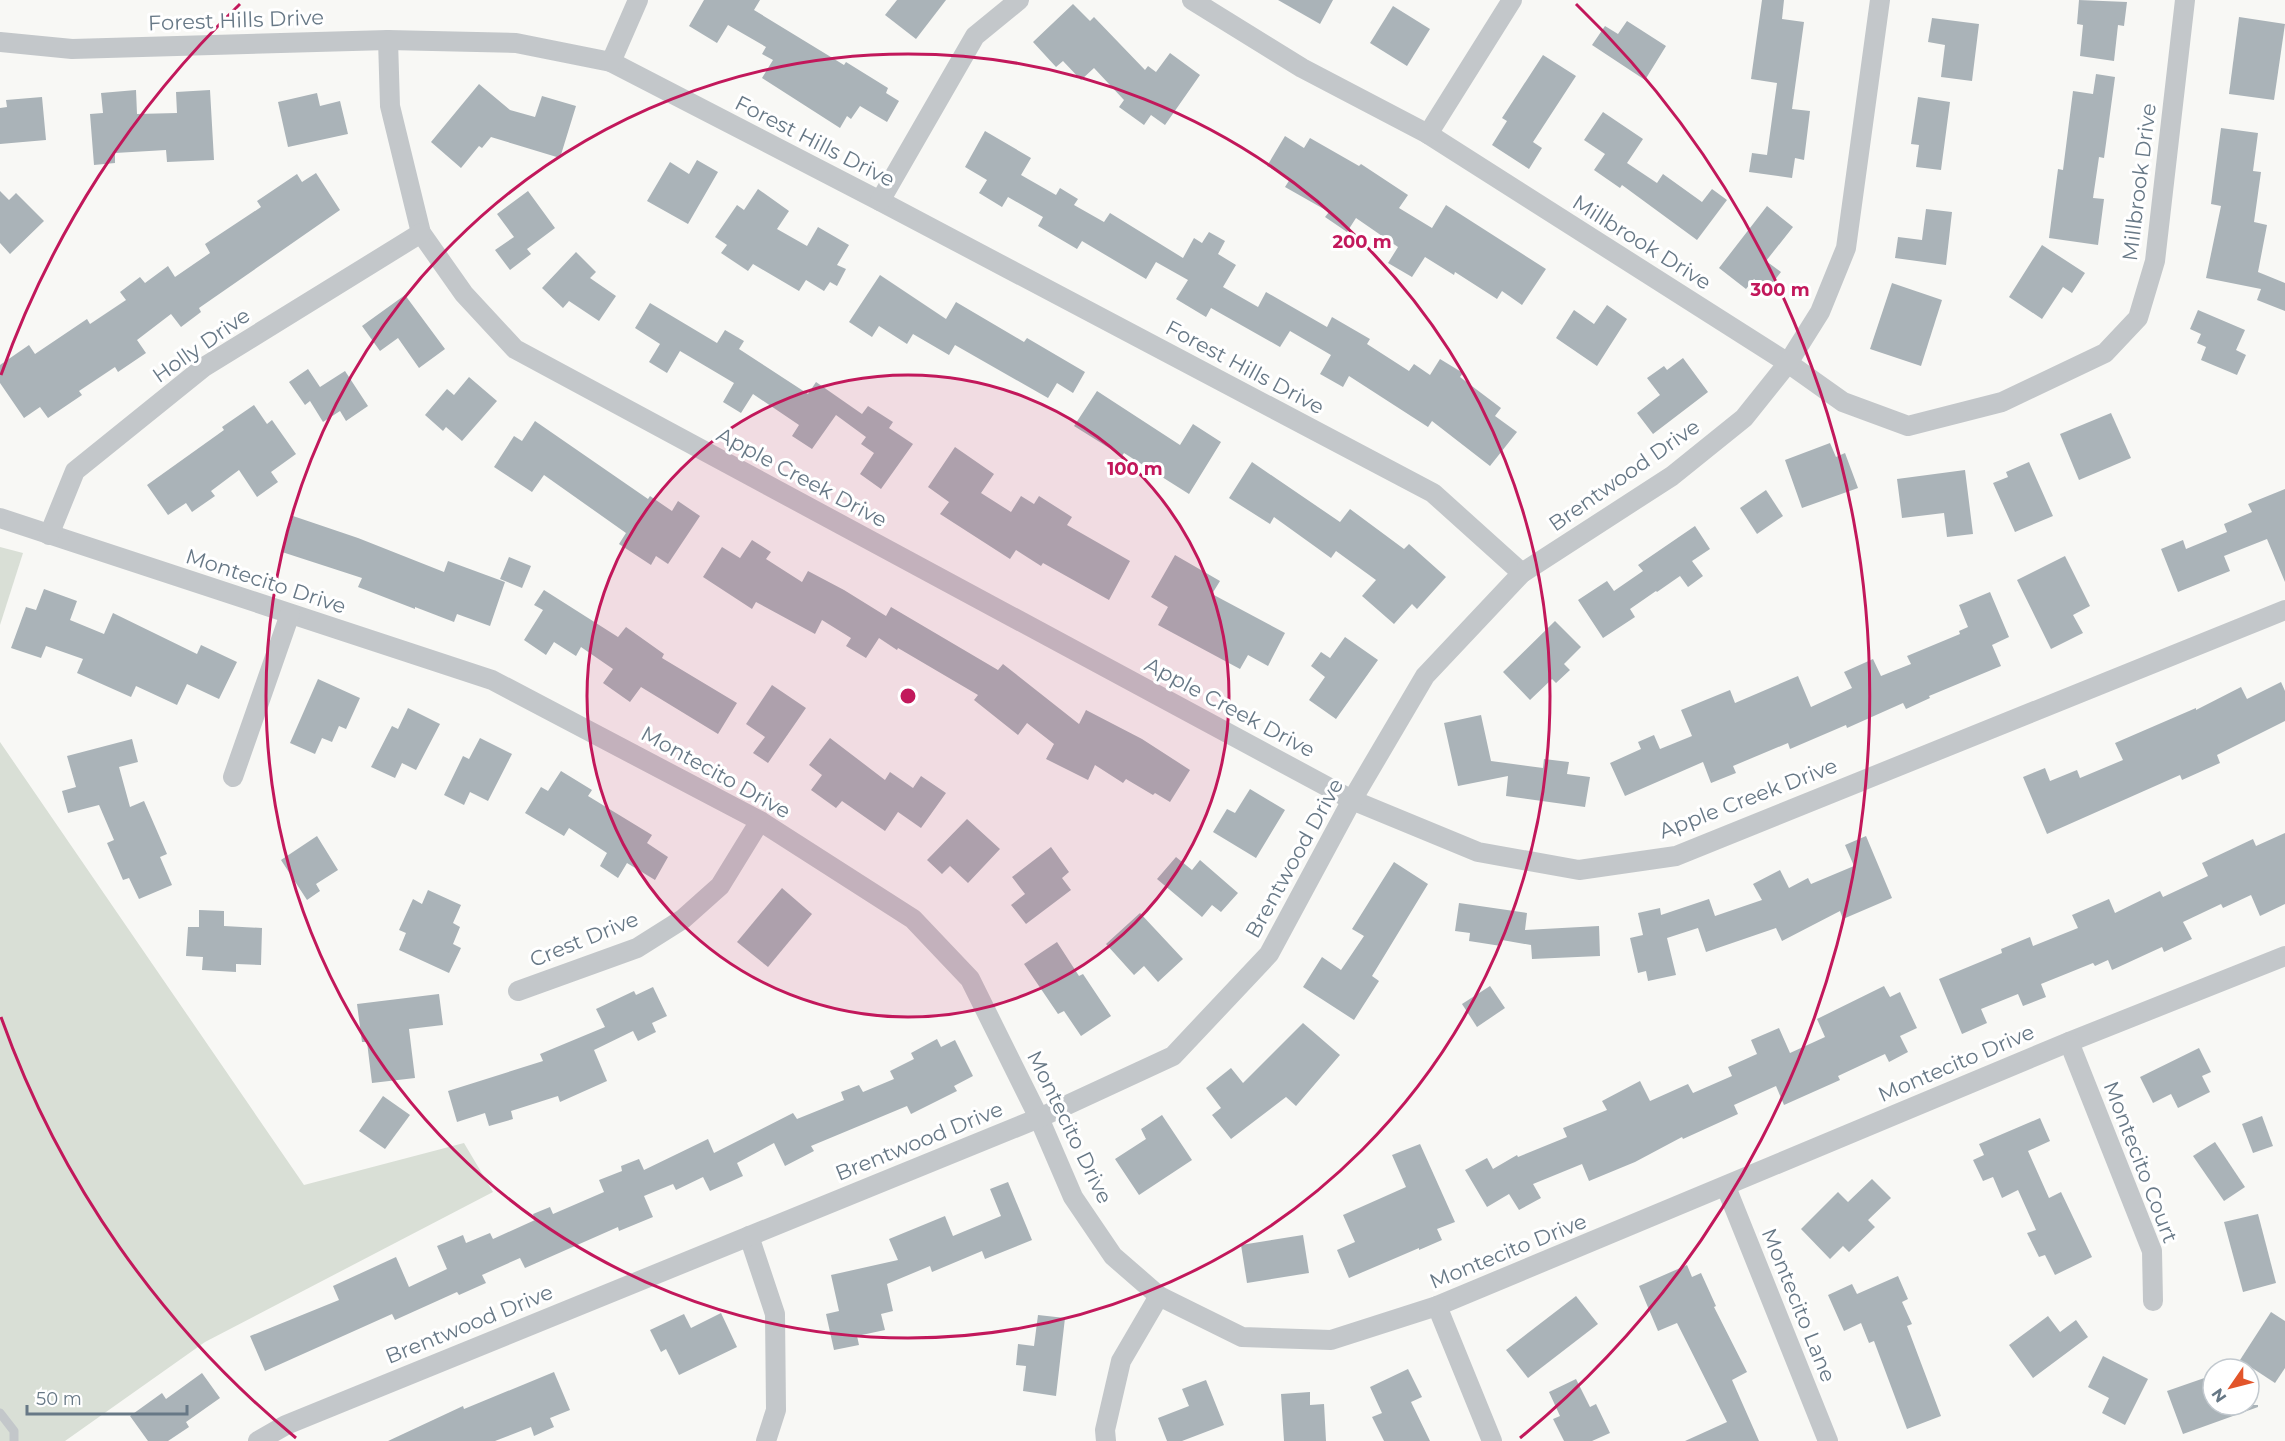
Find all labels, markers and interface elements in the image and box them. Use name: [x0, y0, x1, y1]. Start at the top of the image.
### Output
street label: Forest Hills Drive: [148, 4, 324, 36]
street label: Forest Hills Drive: [731, 90, 899, 192]
street label: Millbrook Drive: [2117, 102, 2161, 262]
street label: Millbrook Drive: [1568, 189, 1716, 295]
text: 200 m: [1332, 231, 1392, 253]
text: 300 m: [1749, 279, 1810, 301]
street label: Holly Drive: [147, 302, 255, 388]
street label: Forest Hills Drive: [1161, 315, 1329, 419]
street label: Brentwood Drive: [1544, 414, 1704, 536]
street label: Apple Creek Drive: [713, 422, 891, 532]
text: 100 m: [1107, 458, 1163, 480]
street label: Montecito Drive: [183, 543, 349, 619]
street label: Apple Creek Drive: [1141, 652, 1319, 762]
centre of rings: [898, 686, 918, 706]
street label: Montecito Drive: [637, 721, 795, 823]
street label: Apple Creek Drive: [1655, 752, 1841, 844]
street label: Brentwood Drive: [1240, 774, 1348, 942]
street label: Crest Drive: [526, 906, 642, 972]
street label: Montecito Drive: [1874, 1019, 2038, 1107]
street label: Montecito Drive: [1022, 1046, 1118, 1208]
street label: Montecito Court: [2099, 1078, 2183, 1246]
street label: Brentwood Drive: [832, 1096, 1006, 1186]
street label: Montecito Drive: [1426, 1208, 1590, 1294]
street label: Montecito Lane: [1757, 1224, 1841, 1386]
street label: Brentwood Drive: [382, 1279, 556, 1369]
north arrow: [2201, 1357, 2261, 1417]
scale bar: [27, 1378, 188, 1416]
text: N: [2208, 1385, 2231, 1406]
text: 50 m: [36, 1388, 82, 1410]

